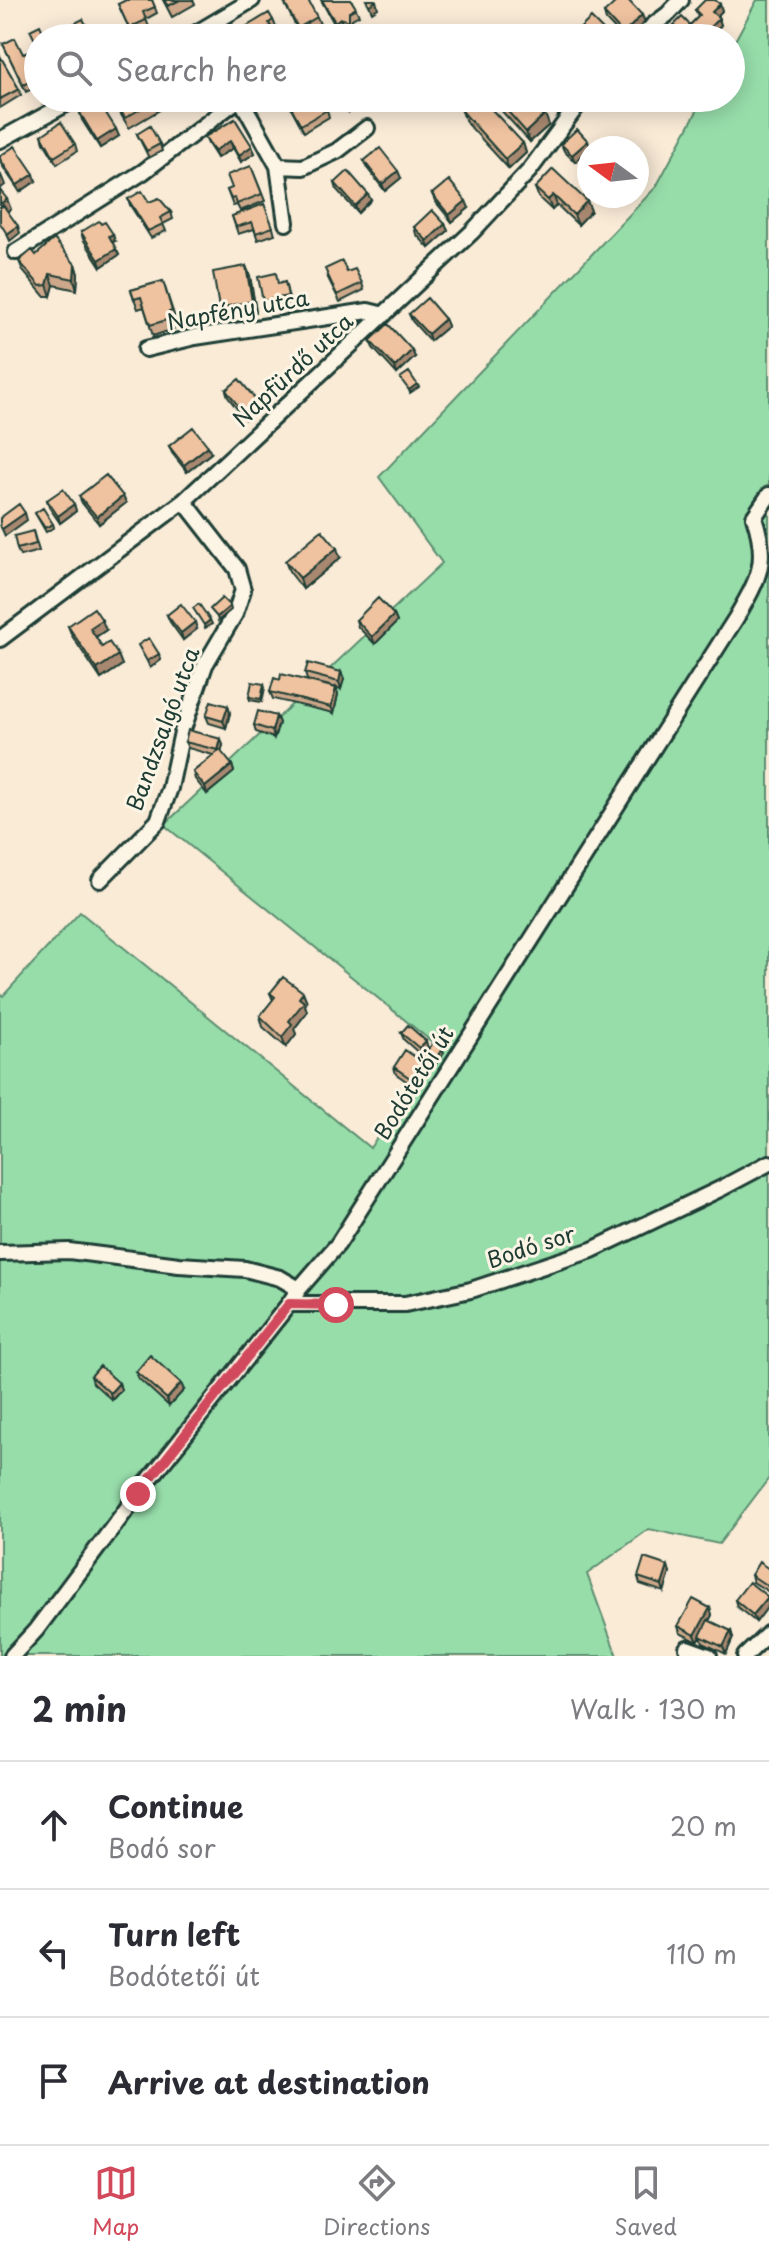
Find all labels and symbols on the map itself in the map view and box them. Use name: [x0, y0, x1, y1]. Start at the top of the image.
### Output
north arrow: [577, 136, 649, 208]
street label: Napfény utca: [164, 280, 312, 337]
street label: Napfürdő utca: [224, 304, 360, 434]
street label: Bandzsalgó utca: [117, 642, 207, 815]
street label: Bodótetői út: [365, 1019, 461, 1145]
street label: Bodó sor: [482, 1216, 580, 1275]
route start: [318, 1287, 354, 1323]
route end: [120, 1476, 156, 1512]

